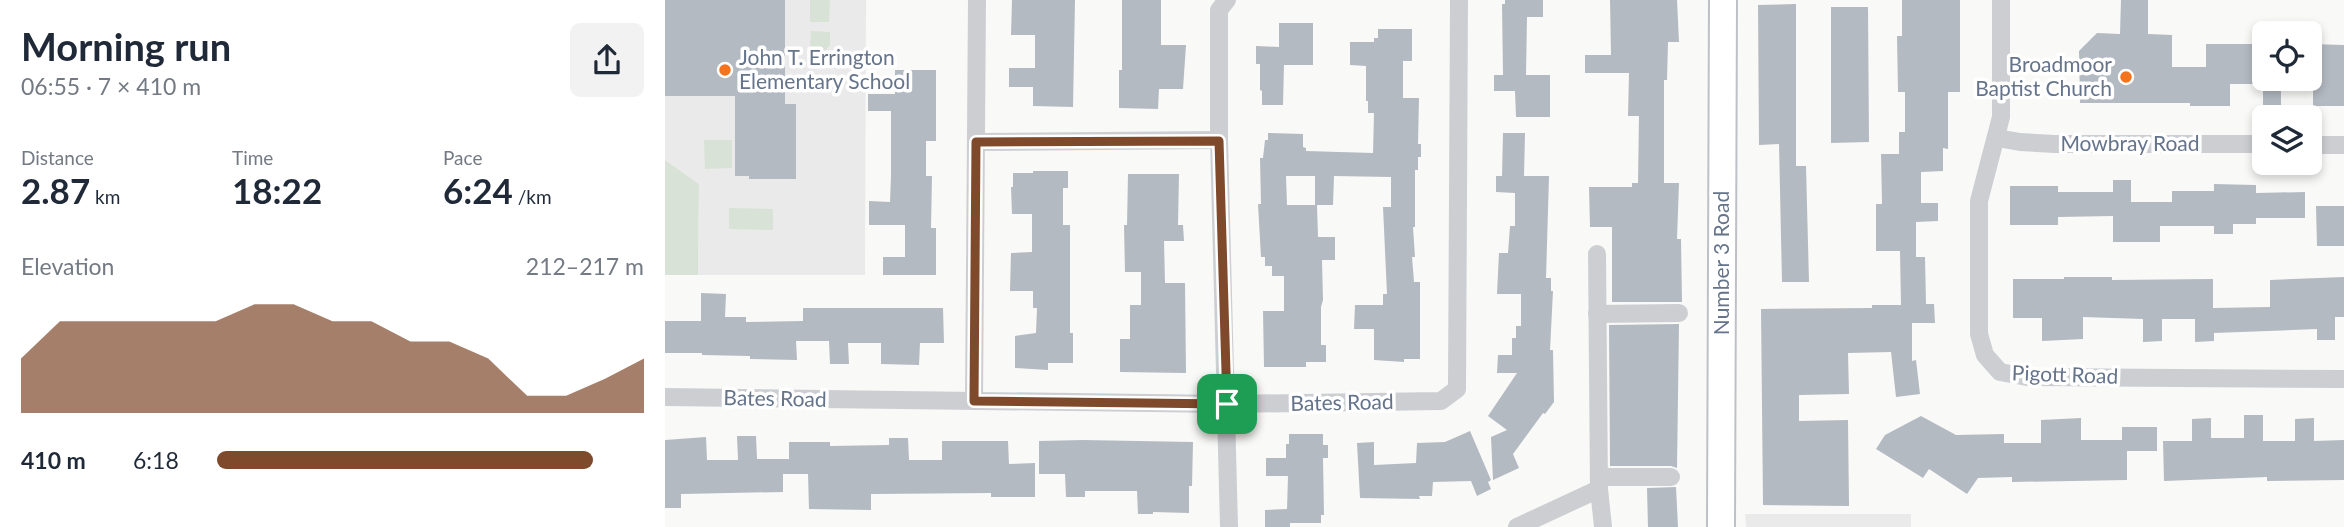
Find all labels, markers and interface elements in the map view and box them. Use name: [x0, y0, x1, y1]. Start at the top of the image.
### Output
map controls: [2252, 21, 2322, 175]
button: locate: [2252, 21, 2322, 91]
text: Morning run: [21, 23, 231, 69]
button: share: [570, 23, 644, 97]
place label: John T. Errington Elementary School: [739, 44, 910, 93]
place label: Broadmoor Baptist Church: [1975, 51, 2112, 100]
marker: John T. Errington Elementary School: [717, 62, 733, 78]
marker: Broadmoor Baptist Church: [2118, 69, 2134, 85]
text: 06:55 · 7 × 410 m: [21, 72, 201, 100]
button: layers: [2252, 105, 2322, 175]
street label: Mowbray Road: [2060, 130, 2200, 155]
text: Distance: [21, 146, 94, 169]
text: Time: [232, 146, 273, 169]
text: Pace: [443, 146, 482, 169]
text: 2.87: [21, 169, 90, 211]
text: 18:22: [232, 169, 322, 211]
text: 6:24: [443, 169, 513, 211]
text: km: [90, 185, 120, 208]
text: /km: [513, 185, 552, 208]
street label: Number 3 Road: [1708, 191, 1733, 335]
text: Elevation: [21, 252, 114, 280]
text: 212–217 m: [526, 252, 644, 280]
street label: Pigott Road: [2011, 359, 2119, 388]
pin: [1197, 374, 1257, 434]
street label: Bates Road: [723, 384, 827, 411]
icon: arrive: [1208, 385, 1246, 423]
street label: Bates Road: [1290, 388, 1394, 415]
text: 410 m: [21, 446, 86, 474]
text: 6:18: [133, 446, 179, 474]

